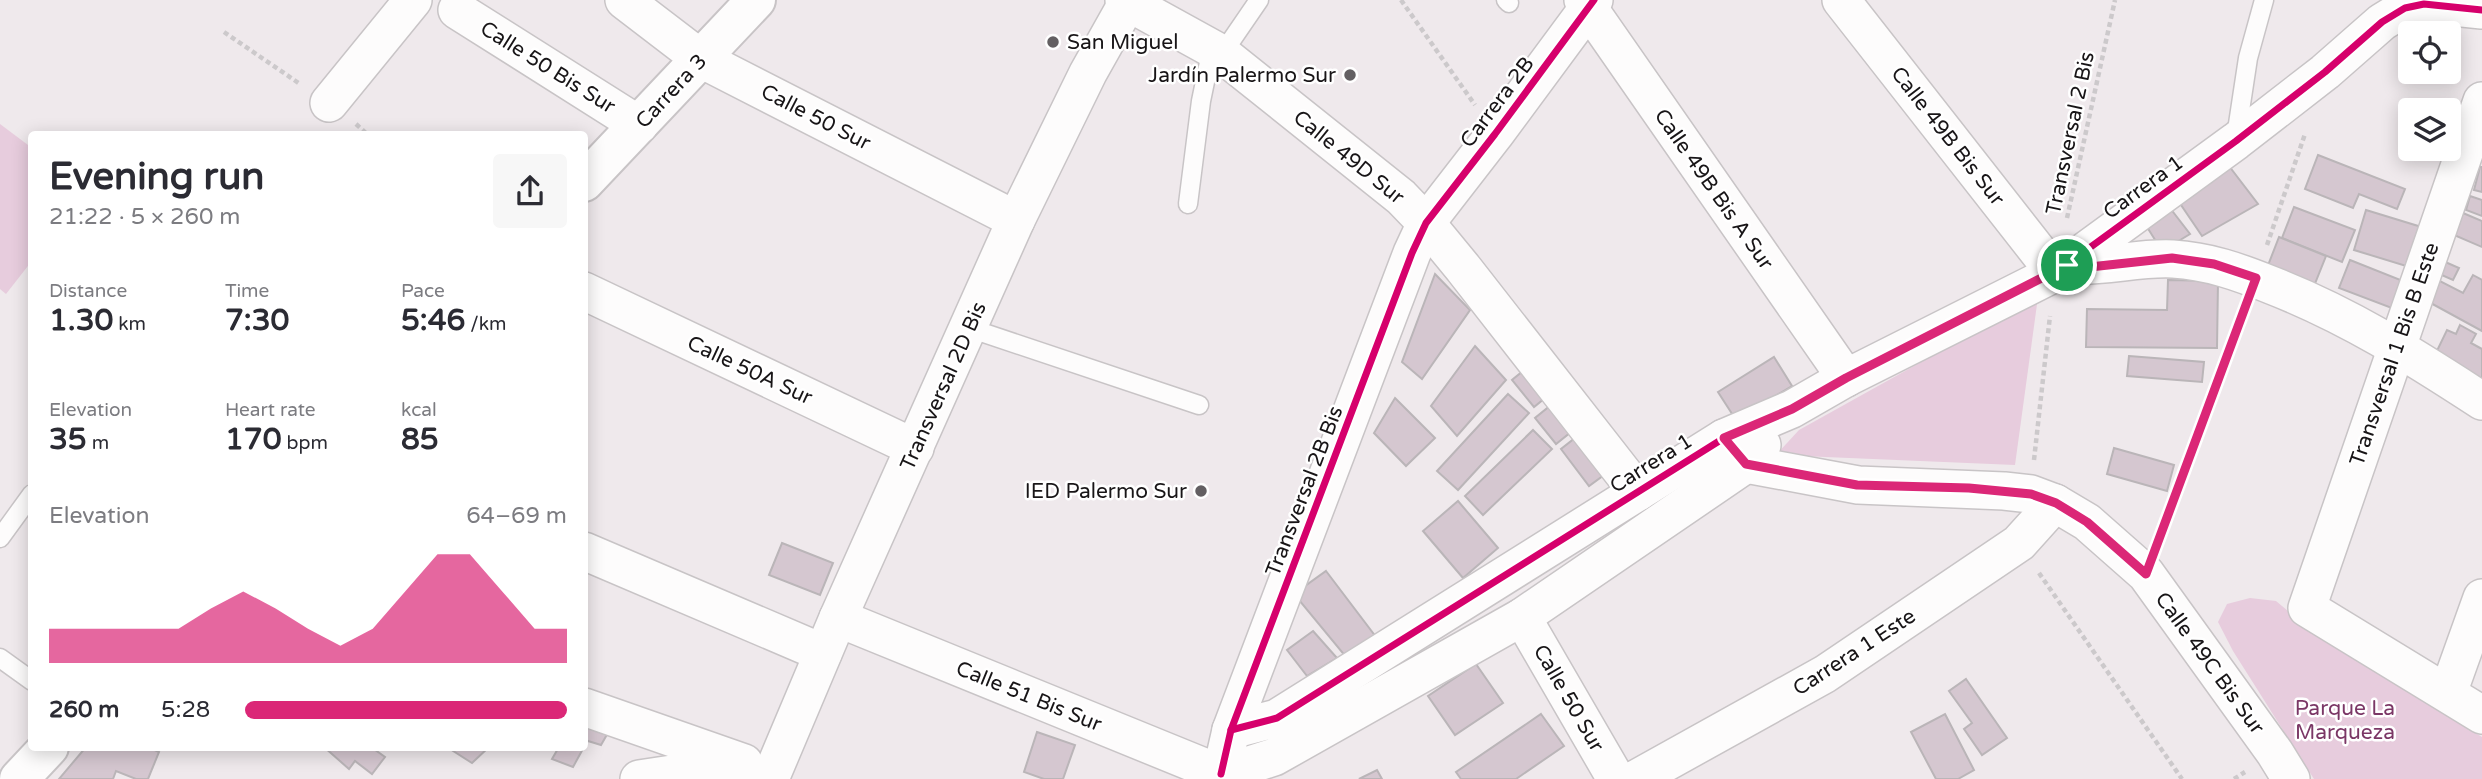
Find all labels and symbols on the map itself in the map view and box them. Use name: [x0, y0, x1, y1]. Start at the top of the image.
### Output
street label: Calle 50 Bis Sur: [475, 16, 620, 119]
place label: San Miguel: [1067, 30, 1178, 55]
marker: San Miguel: [1045, 34, 1061, 50]
street label: Carrera 3: [631, 49, 712, 134]
street label: Transversal 2 Bis: [2041, 49, 2100, 217]
street label: Carrera 2B: [1455, 52, 1540, 153]
street label: Calle 49B Bis Sur: [1886, 62, 2010, 211]
place label: Jardín Palermo Sur: [1148, 63, 1336, 88]
marker: Jardín Palermo Sur: [1342, 67, 1358, 83]
street label: Calle 50 Sur: [757, 79, 875, 156]
street label: Calle 49B Bis A Sur: [1649, 104, 1778, 274]
street label: Calle 49D Sur: [1288, 105, 1409, 210]
street label: Carrera 1: [2099, 150, 2188, 225]
pin: [2037, 235, 2097, 295]
street label: Transversal 1 Bis B Este: [2344, 239, 2444, 469]
street label: Transversal 2D Bis: [895, 298, 992, 474]
street label: Calle 50A Sur: [683, 331, 816, 410]
street label: Transversal 2B Bis: [1260, 402, 1348, 580]
street label: Carrera 1: [1605, 428, 1697, 499]
place label: IED Palermo Sur: [1025, 479, 1187, 504]
marker: IED Palermo Sur: [1193, 483, 1209, 499]
street label: Calle 49C Bis Sur: [2150, 587, 2269, 739]
street label: Carrera 1 Este: [1788, 603, 1920, 701]
street label: Calle 50 Sur: [1528, 640, 1609, 756]
street label: Calle 51 Bis Sur: [952, 656, 1105, 737]
park label: Parque La Marqueza: [2295, 696, 2395, 745]

